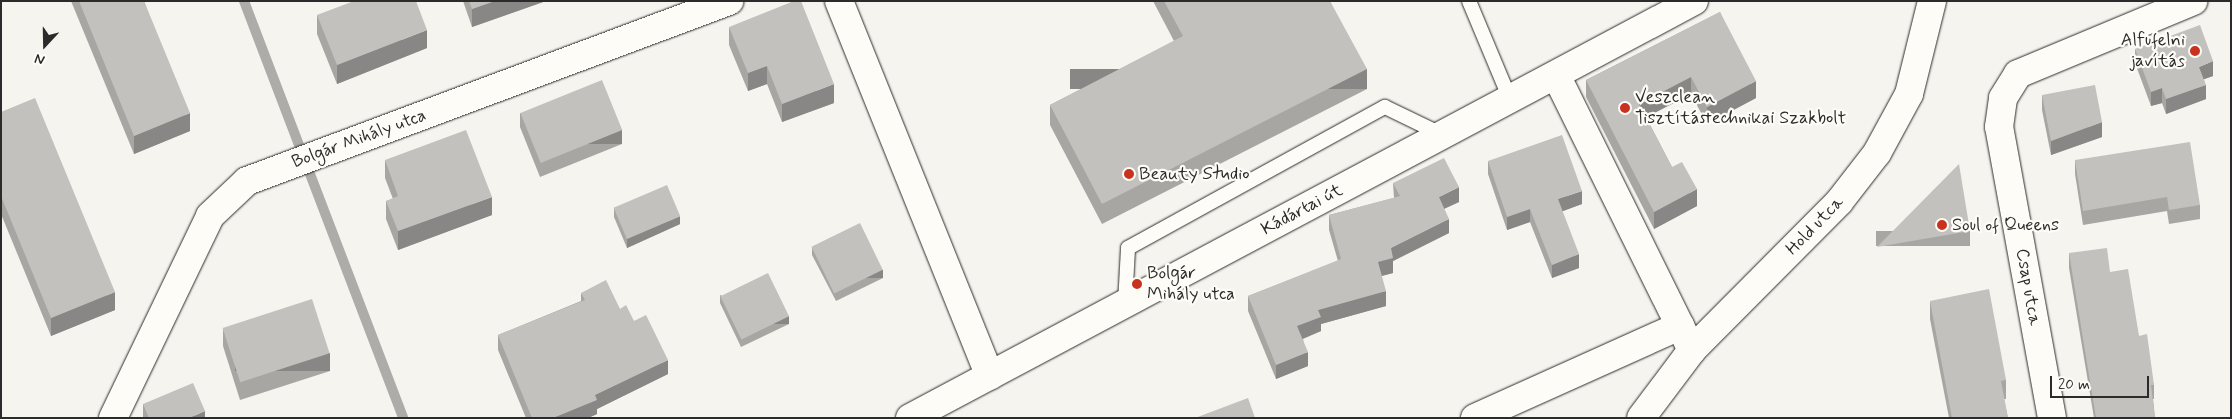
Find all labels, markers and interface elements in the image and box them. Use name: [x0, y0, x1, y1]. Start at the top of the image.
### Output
north arrow: [20, 20, 70, 70]
place label: Alfufelni javítás: [2121, 30, 2185, 72]
marker: Alfufelni javítás: [2189, 45, 2201, 57]
text: N: [32, 49, 47, 69]
place label: Veszclean Tisztítástechnikai Szakbolt: [1635, 87, 1846, 130]
marker: Veszclean Tisztítástechnikai Szakbolt: [1619, 102, 1631, 114]
street label: Bolgár Mihály utca: [287, 104, 431, 174]
place label: Beauty Studio: [1139, 163, 1249, 185]
marker: Beauty Studio: [1123, 168, 1135, 180]
street label: Kádártai út: [1258, 180, 1346, 240]
street label: Hold utca: [1782, 192, 1848, 260]
place label: Soul of Queens: [1952, 214, 2061, 236]
marker: Soul of Queens: [1936, 219, 1948, 231]
street label: Csap utca: [2011, 247, 2045, 327]
place label: Bolgár Mihály utca: [1147, 263, 1239, 306]
marker: Bolgár Mihály utca: [1131, 278, 1143, 290]
scale bar: [2052, 366, 2151, 398]
text: 20 m: [2058, 375, 2090, 395]

